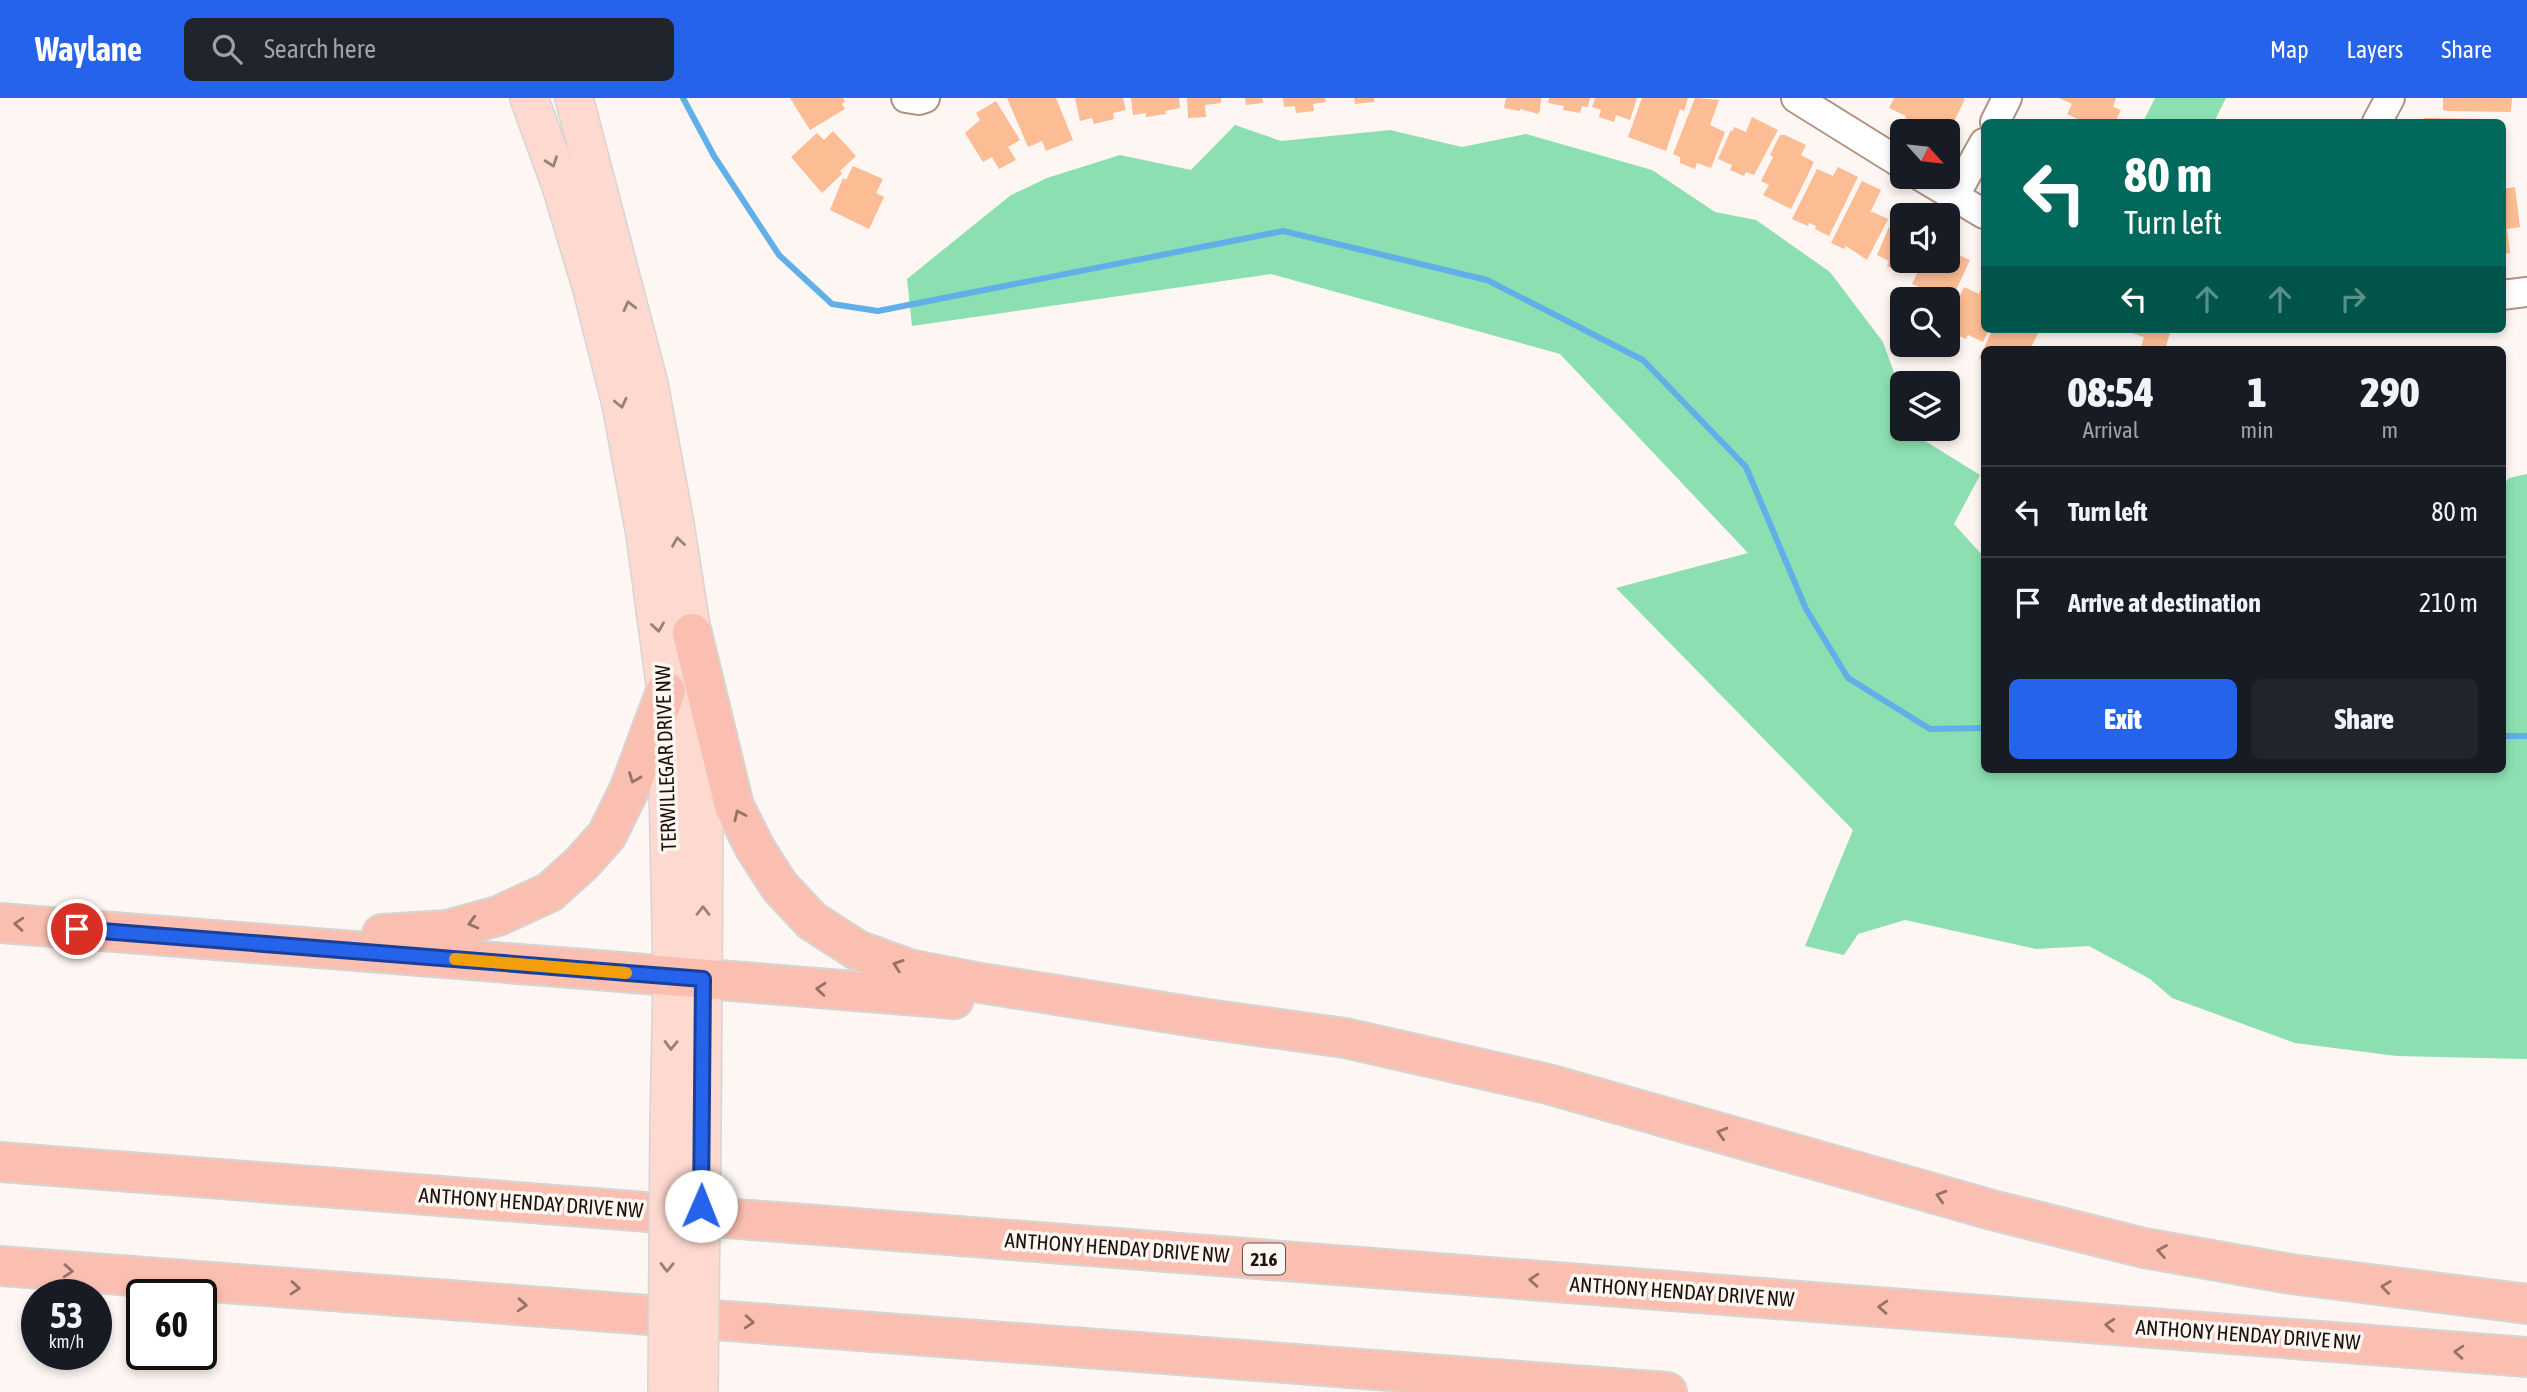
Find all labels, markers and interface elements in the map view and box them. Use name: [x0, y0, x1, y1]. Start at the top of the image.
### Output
search box: [184, 18, 674, 81]
text: Waylane: [35, 30, 142, 68]
icon: search: [208, 30, 246, 68]
text: Search here: [264, 34, 376, 64]
text: Map: [2270, 36, 2309, 63]
text: Layers: [2347, 36, 2403, 63]
text: Share: [2441, 36, 2492, 63]
north arrow: [1890, 119, 1960, 189]
map controls: [1890, 119, 1960, 441]
text: 80 m: [2124, 146, 2212, 202]
icon: left: [2009, 147, 2100, 238]
one-way arrow: [544, 156, 558, 168]
button: sound: [1890, 203, 1960, 273]
text: Turn left: [2124, 204, 2222, 241]
icon: left: [2115, 280, 2153, 318]
icon: ahead: [2188, 280, 2226, 318]
icon: ahead: [2261, 280, 2299, 318]
icon: right: [2334, 280, 2372, 318]
button: search: [1890, 287, 1960, 357]
one-way arrow: [623, 300, 637, 312]
text: 08:54: [2068, 368, 2154, 416]
text: 1: [2247, 368, 2267, 416]
text: 290: [2360, 368, 2419, 416]
button: layers: [1890, 371, 1960, 441]
one-way arrow: [612, 397, 627, 409]
text: Arrival: [2083, 417, 2139, 443]
text: min: [2241, 417, 2274, 443]
text: m: [2382, 417, 2398, 443]
icon: left: [2009, 493, 2047, 531]
text: Turn left: [2068, 497, 2148, 527]
text: 80 m: [2431, 497, 2478, 527]
one-way arrow: [671, 536, 686, 547]
icon: arrive: [2009, 584, 2047, 622]
text: Arrive at destination: [2068, 588, 2261, 618]
text: 210 m: [2419, 588, 2478, 618]
one-way arrow: [650, 621, 665, 633]
street label: TERWILLEGAR DRIVE NW: [650, 664, 680, 852]
button: Exit: [2009, 679, 2237, 759]
button: Share: [2251, 679, 2478, 759]
one-way arrow: [628, 771, 642, 783]
one-way arrow: [733, 810, 747, 822]
pin: [47, 899, 107, 959]
one-way arrow: [695, 905, 711, 916]
icon: arrive: [58, 910, 96, 948]
one-way arrow: [467, 914, 479, 929]
one-way arrow: [13, 917, 24, 932]
one-way arrow: [893, 959, 905, 973]
one-way arrow: [815, 981, 826, 996]
one-way arrow: [663, 1039, 678, 1050]
one-way arrow: [1717, 1127, 1729, 1142]
position arrow: [664, 1169, 738, 1243]
street label: ANTHONY HENDAY DRIVE NW: [418, 1182, 645, 1222]
one-way arrow: [1935, 1189, 1947, 1204]
street label: ANTHONY HENDAY DRIVE NW: [1004, 1227, 1231, 1267]
road number: 216: [1243, 1244, 1285, 1274]
one-way arrow: [2156, 1244, 2168, 1259]
one-way arrow: [63, 1263, 74, 1278]
one-way arrow: [659, 1263, 675, 1273]
street label: ANTHONY HENDAY DRIVE NW: [1569, 1271, 1796, 1311]
one-way arrow: [1528, 1273, 1539, 1288]
speed limit sign: 60: [126, 1279, 217, 1370]
one-way arrow: [2380, 1279, 2392, 1294]
one-way arrow: [290, 1280, 301, 1295]
text: 53: [50, 1295, 83, 1335]
one-way arrow: [517, 1297, 528, 1312]
one-way arrow: [1877, 1300, 1888, 1315]
street label: ANTHONY HENDAY DRIVE NW: [2135, 1314, 2362, 1354]
one-way arrow: [743, 1315, 754, 1330]
one-way arrow: [2104, 1318, 2115, 1333]
text: km/h: [49, 1331, 84, 1352]
one-way arrow: [2453, 1345, 2464, 1360]

